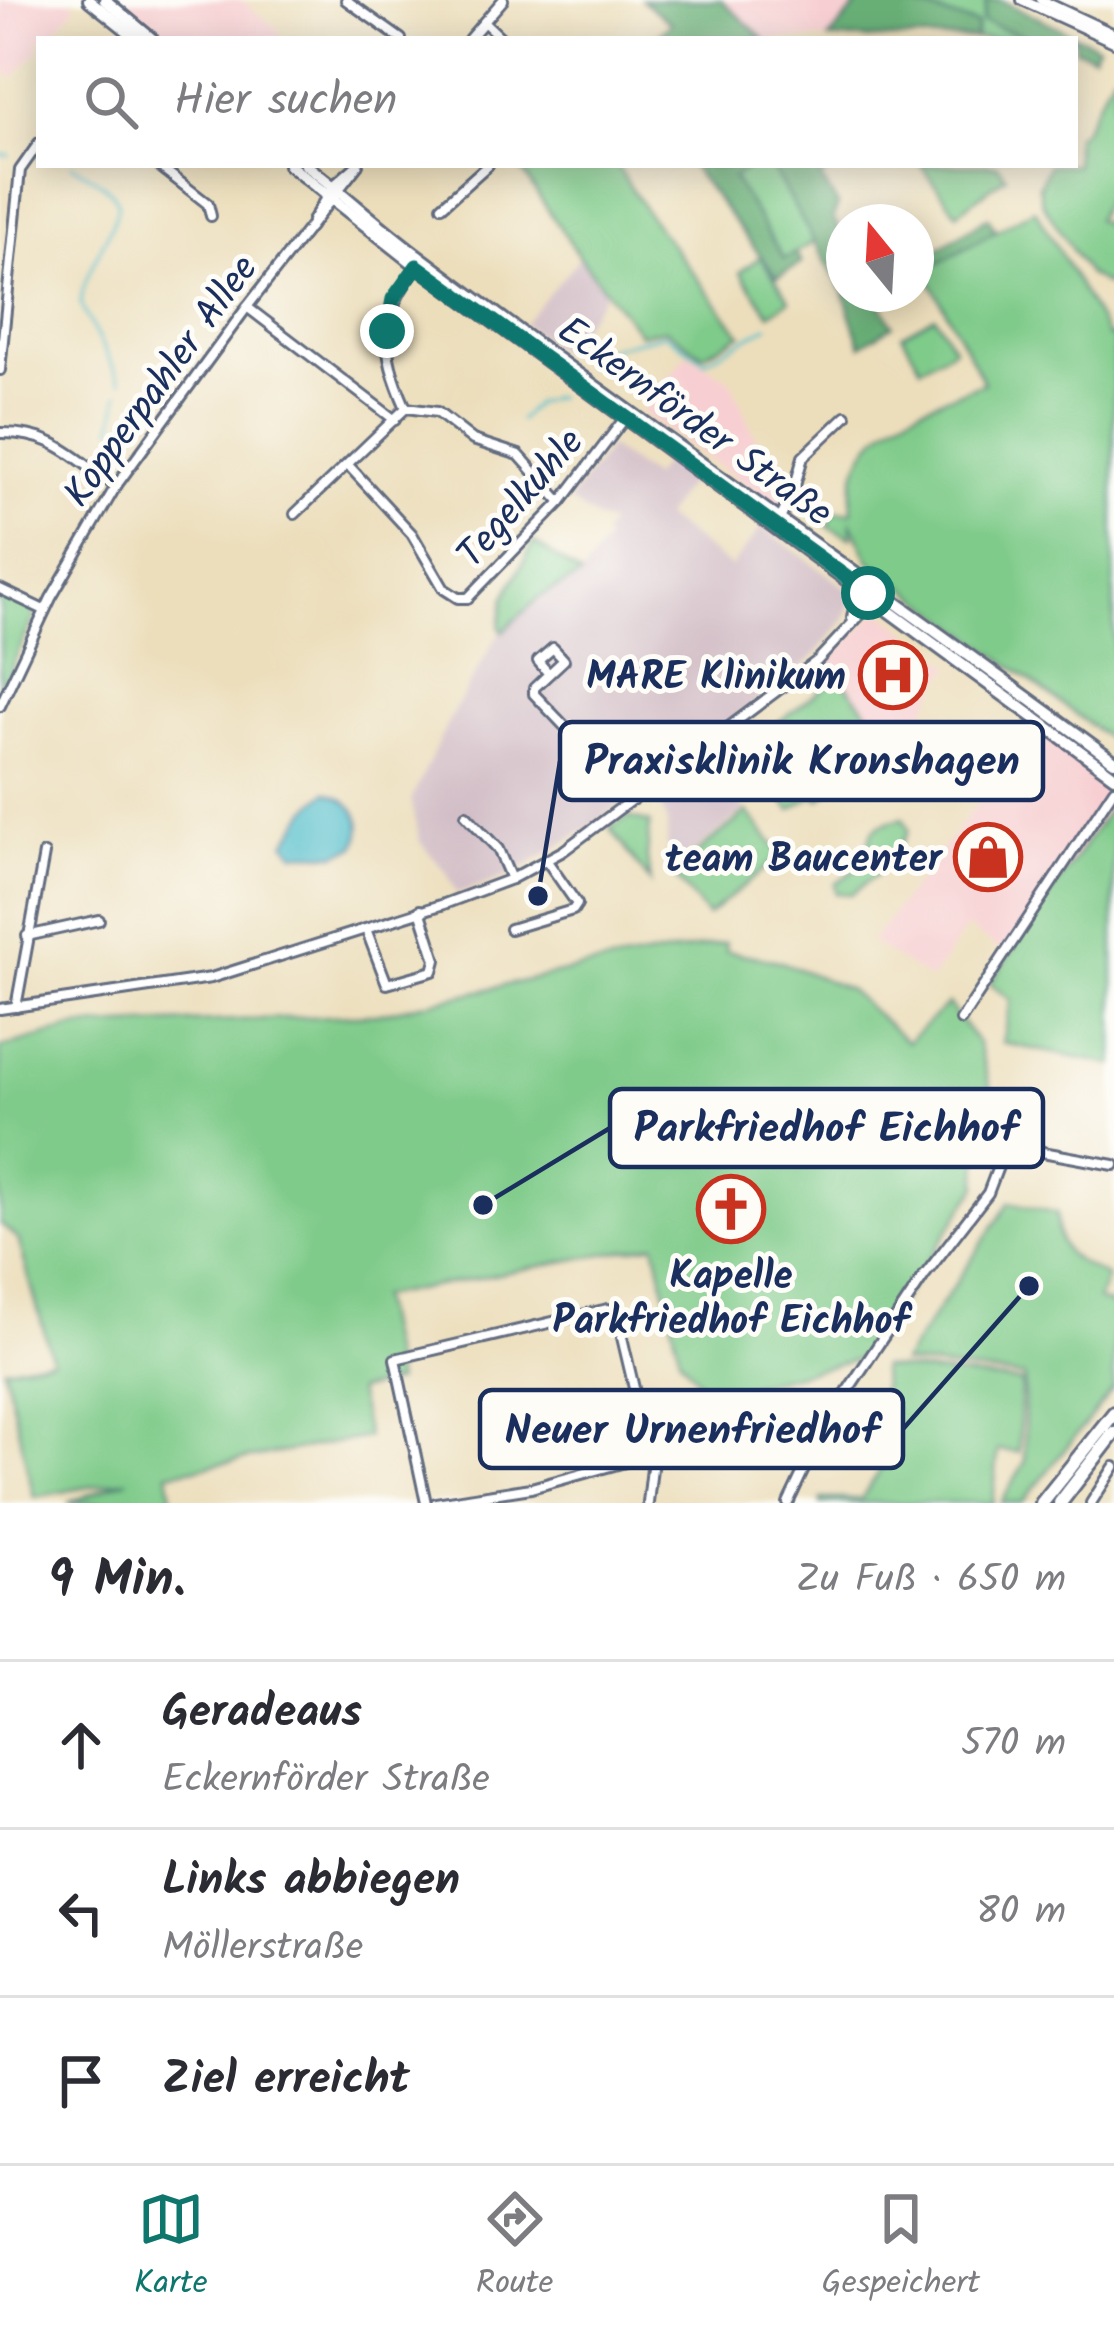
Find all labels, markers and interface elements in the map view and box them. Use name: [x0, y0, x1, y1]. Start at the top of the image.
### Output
search box: [36, 36, 1078, 168]
text: Hier suchen: [174, 66, 397, 138]
icon: search: [78, 69, 144, 135]
north arrow: [826, 204, 934, 312]
street label: Kopperpahler Allee: [49, 243, 275, 522]
street label: Eckernförder Straße: [543, 302, 844, 545]
route end: [360, 304, 414, 358]
street label: Tegelkuhle: [443, 415, 601, 584]
route start: [841, 566, 895, 620]
hospital icon: MARE Klinikum: [858, 640, 928, 710]
place label: MARE Klinikum: [586, 648, 846, 710]
callout: Praxisklinik Kronshagen: [560, 722, 1043, 800]
text: Praxisklinik Kronshagen: [584, 730, 1020, 797]
shop icon: team Baucenter: [953, 822, 1023, 892]
place label: team Baucenter: [665, 830, 944, 892]
callout: Parkfriedhof Eichhof: [610, 1089, 1043, 1167]
text: Parkfriedhof Eichhof: [634, 1097, 1022, 1164]
church icon: Kapelle Parkfriedhof Eichhof: [696, 1174, 766, 1244]
place label: Kapelle Parkfriedhof Eichhof: [552, 1247, 913, 1354]
callout: Neuer Urnenfriedhof: [480, 1390, 903, 1468]
text: Neuer Urnenfriedhof: [504, 1399, 883, 1466]
text: 9 Min.: [48, 1541, 186, 1622]
text: Zu Fuß · 650 m: [796, 1550, 1066, 1612]
text: Geradeaus: [162, 1678, 362, 1750]
icon: ahead: [48, 1712, 114, 1778]
text: 570 m: [961, 1714, 1066, 1776]
text: Eckernförder Straße: [162, 1750, 490, 1812]
text: Links abbiegen: [162, 1846, 460, 1918]
icon: left: [48, 1880, 114, 1946]
text: 80 m: [976, 1882, 1066, 1944]
text: Möllerstraße: [162, 1918, 363, 1980]
text: Ziel erreicht: [162, 2045, 410, 2117]
icon: arrive: [48, 2048, 114, 2114]
tab: Karte: [134, 2186, 208, 2311]
tab: Route: [476, 2186, 553, 2311]
tab: Gespeichert: [821, 2186, 980, 2311]

